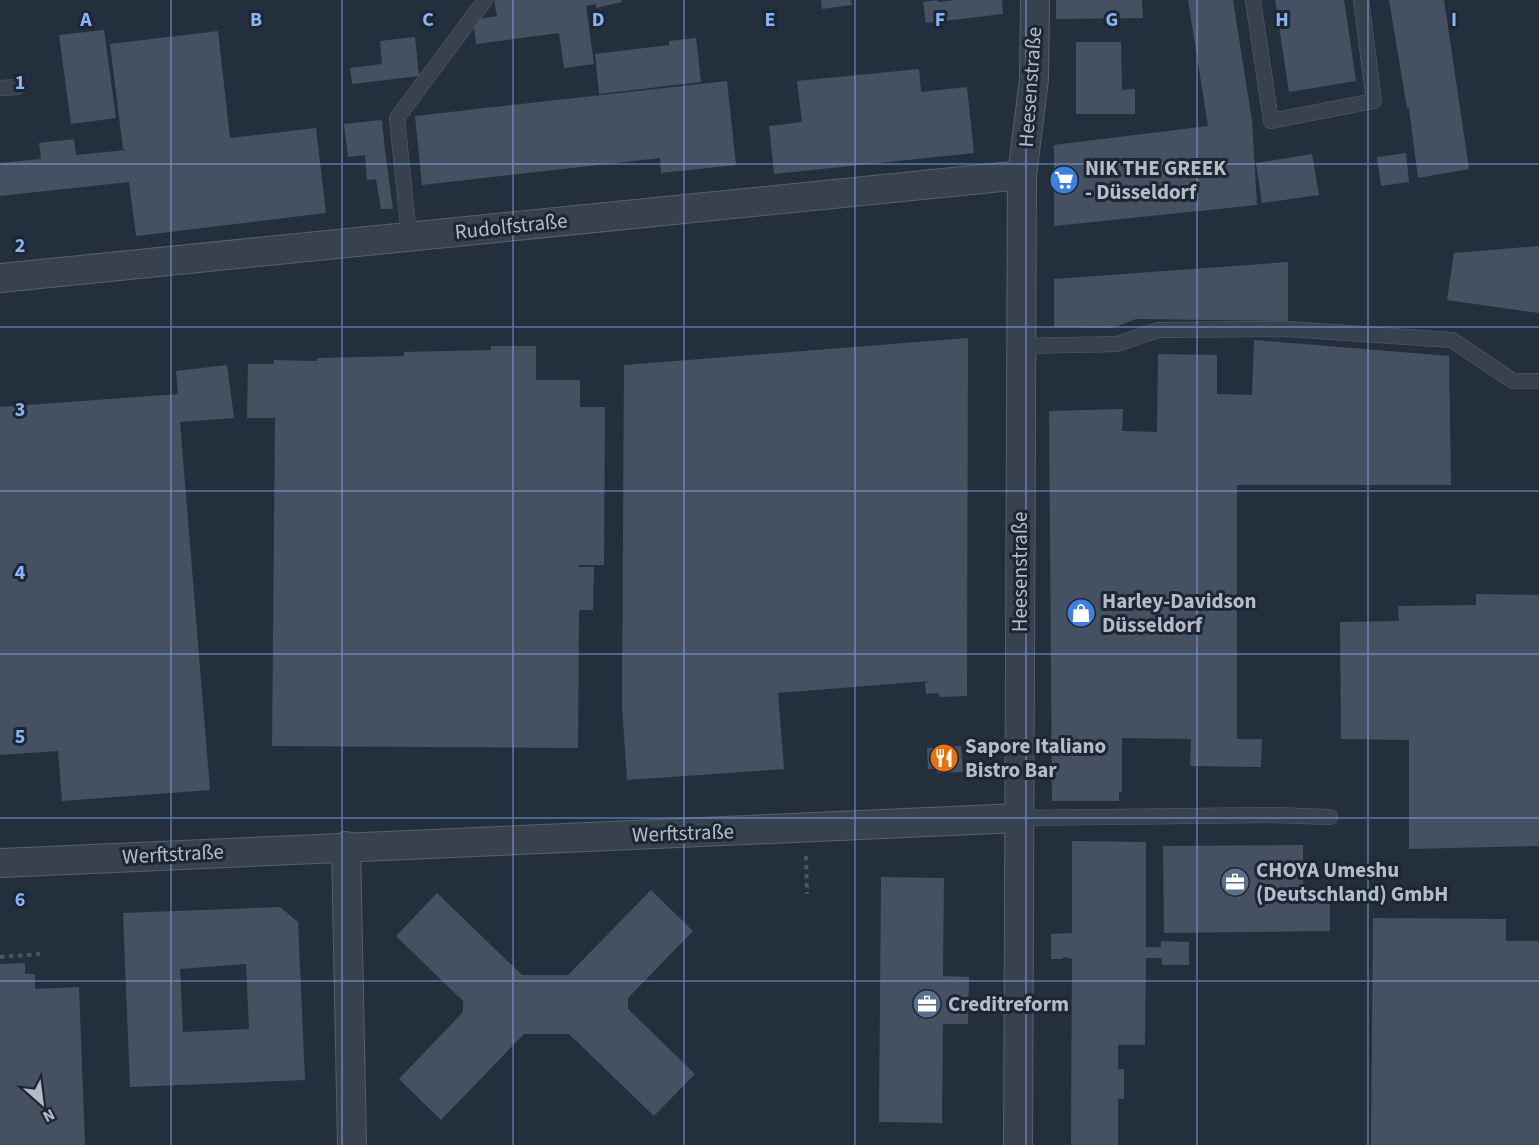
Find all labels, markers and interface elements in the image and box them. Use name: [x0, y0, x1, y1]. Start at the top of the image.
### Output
text: A: [79, 6, 92, 34]
text: B: [250, 6, 262, 34]
text: C: [422, 6, 434, 34]
text: D: [592, 6, 604, 34]
text: E: [765, 6, 775, 34]
text: F: [935, 6, 945, 34]
text: G: [1106, 6, 1118, 34]
text: H: [1275, 6, 1289, 34]
text: I: [1451, 6, 1457, 34]
street label: Heesenstraße: [1011, 26, 1049, 148]
text: 1: [15, 69, 25, 97]
place label: NIK THE GREEK - Düsseldorf: [1085, 153, 1227, 207]
supermarket icon: NIK THE GREEK - Düsseldorf: [1048, 164, 1080, 196]
street label: Rudolfstraße: [453, 205, 569, 247]
text: 2: [15, 232, 25, 260]
text: 3: [15, 396, 25, 424]
street label: Heesenstraße: [1005, 512, 1035, 632]
text: 4: [15, 559, 26, 587]
place label: Harley-Davidson Düsseldorf: [1102, 586, 1256, 640]
shop icon: Harley-Davidson Düsseldorf: [1065, 597, 1097, 629]
text: 5: [15, 723, 25, 751]
place label: Sapore Italiano Bistro Bar: [965, 731, 1106, 785]
restaurant icon: Sapore Italiano Bistro Bar: [928, 742, 960, 774]
street label: Werftstraße: [632, 816, 734, 850]
street label: Werftstraße: [121, 836, 225, 872]
place label: CHOYA Umeshu (Deutschland) GmbH: [1256, 855, 1448, 909]
office icon: CHOYA Umeshu (Deutschland) GmbH: [1219, 866, 1251, 898]
text: 6: [15, 886, 25, 914]
office icon: Creditreform: [911, 988, 943, 1020]
place label: Creditreform: [948, 989, 1069, 1019]
north arrow: [12, 1073, 72, 1133]
text: N: [39, 1103, 58, 1128]

